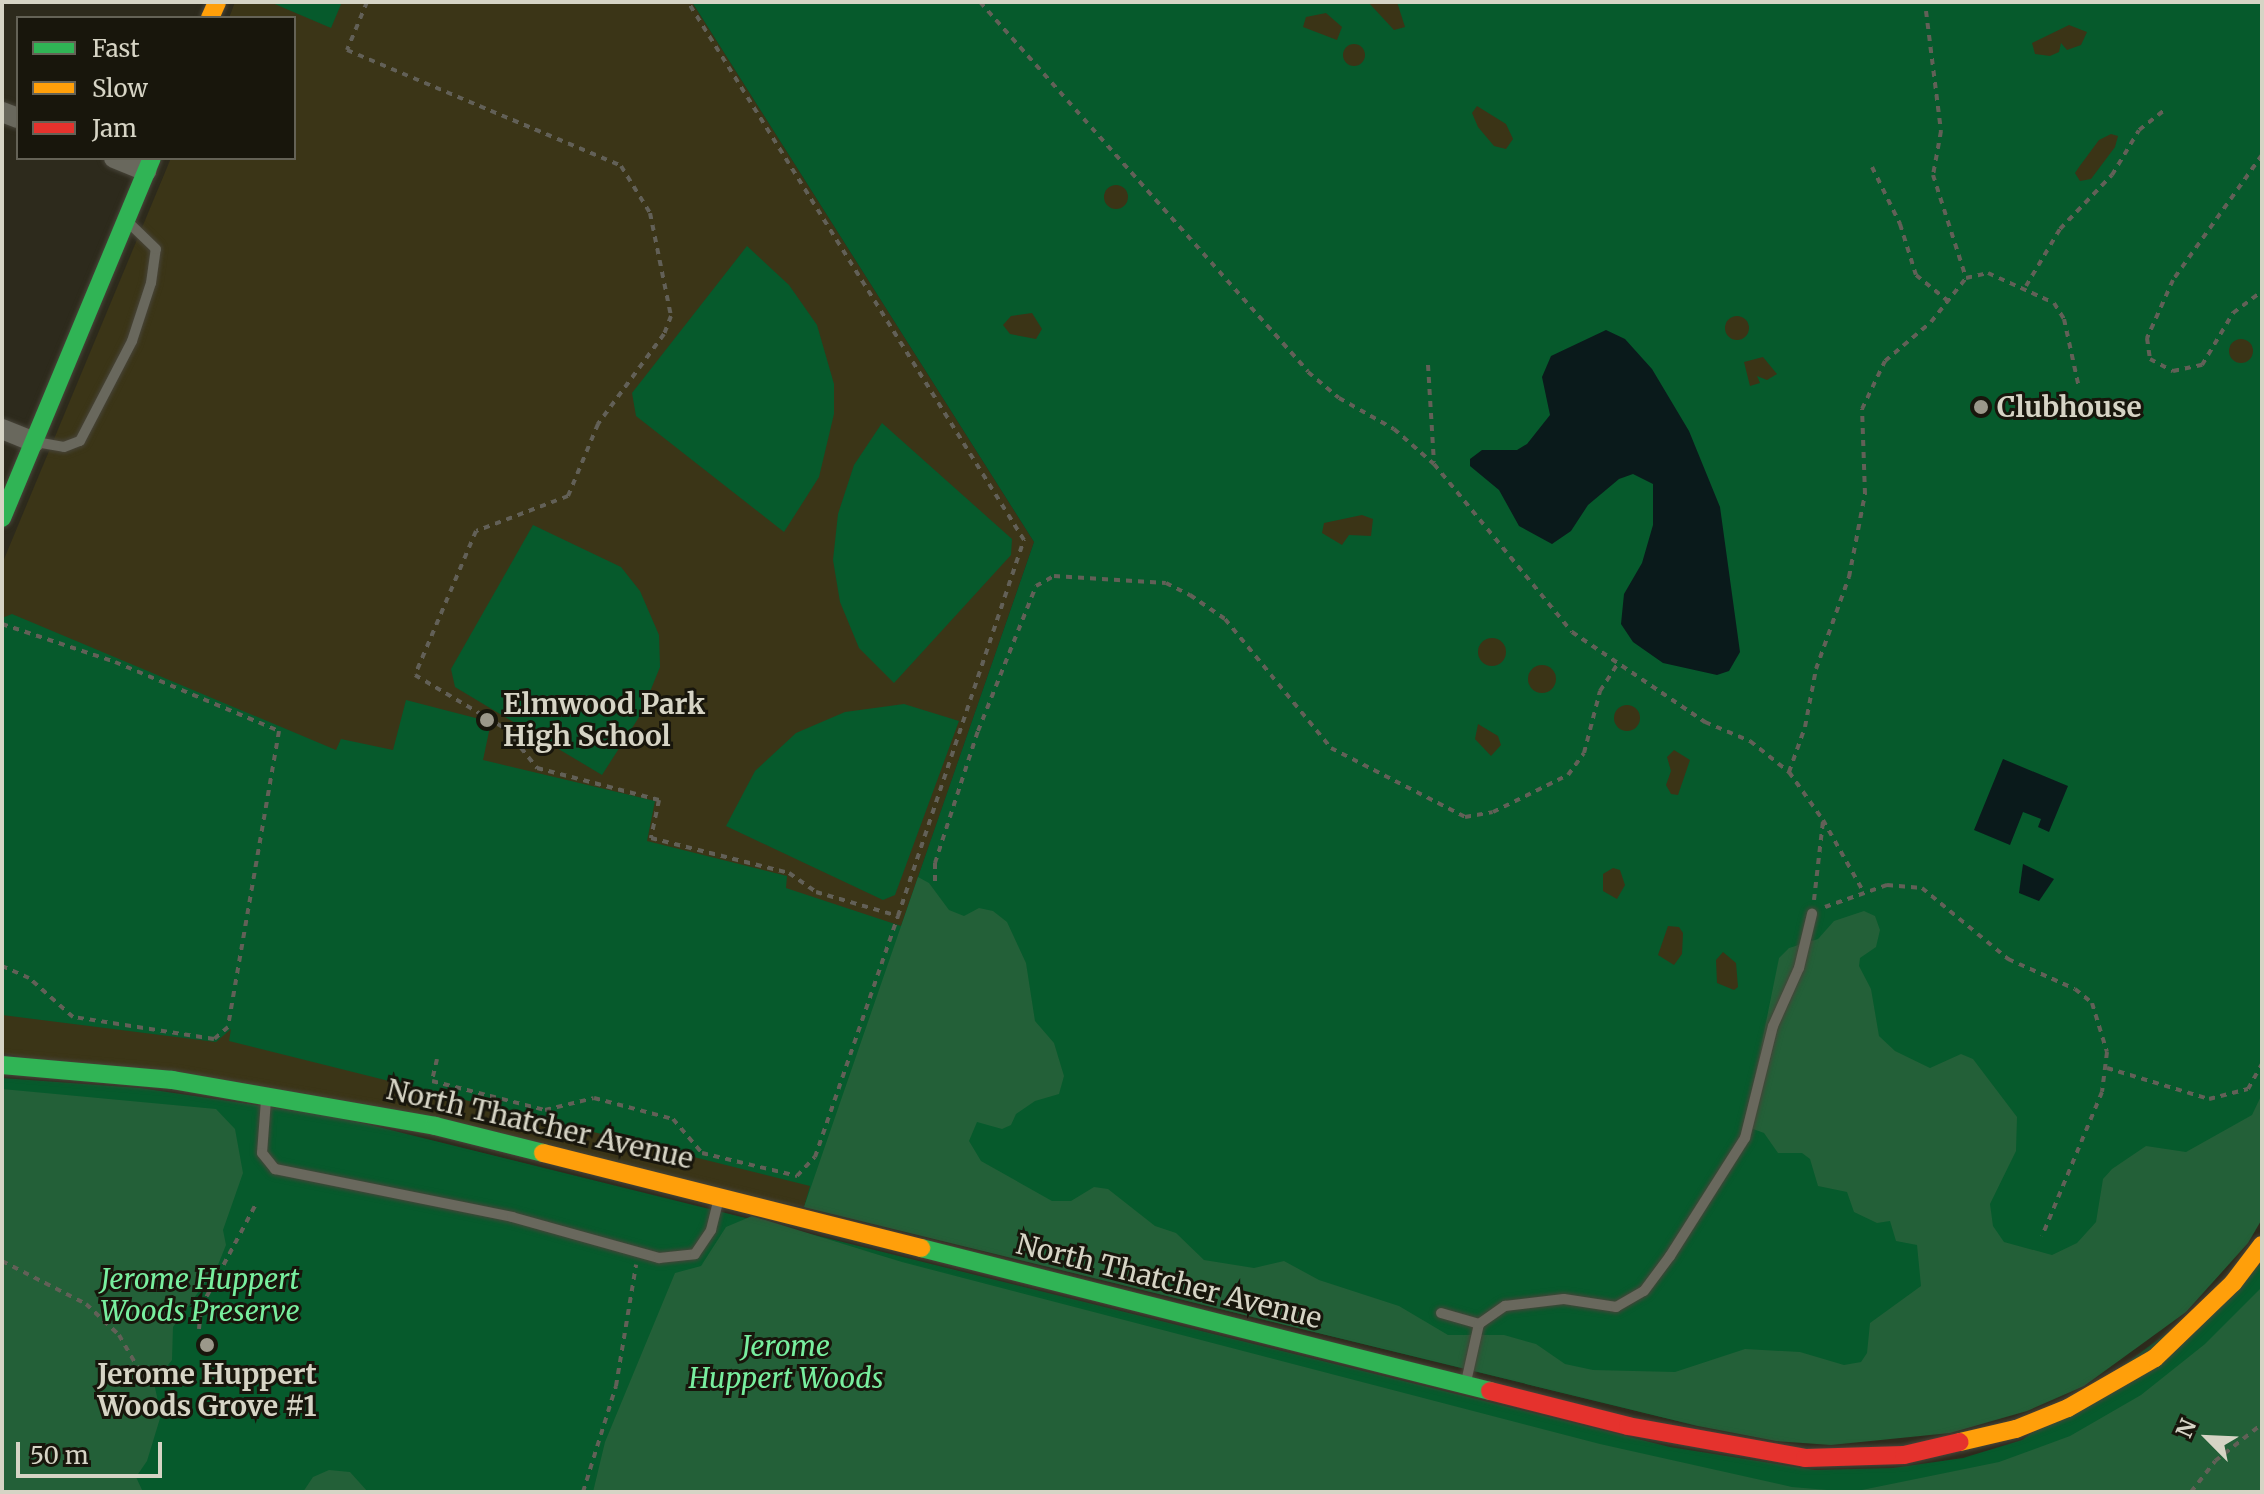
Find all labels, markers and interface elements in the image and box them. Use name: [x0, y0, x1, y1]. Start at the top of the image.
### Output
legend: [16, 16, 296, 160]
text: Fast: [92, 33, 140, 64]
text: Slow: [92, 73, 148, 104]
text: Jam: [92, 113, 137, 144]
place label: Clubhouse: [1997, 390, 2142, 424]
marker: Clubhouse: [1972, 398, 1990, 416]
place label: Elmwood Park High School: [503, 687, 705, 753]
marker: Elmwood Park High School: [478, 711, 496, 729]
street label: North Thatcher Avenue: [383, 1072, 697, 1176]
street label: North Thatcher Avenue: [1013, 1227, 1325, 1335]
park label: Jerome Huppert Woods Preserve: [100, 1262, 300, 1328]
park label: Jerome Huppert Woods: [689, 1329, 883, 1395]
marker: Jerome Huppert Woods Grove #1: [198, 1336, 216, 1354]
place label: Jerome Huppert Woods Grove #1: [97, 1357, 317, 1423]
north arrow: [2168, 1398, 2248, 1478]
text: N: [2170, 1415, 2202, 1442]
scale bar: [20, 1426, 166, 1476]
text: 50 m: [30, 1440, 89, 1471]

